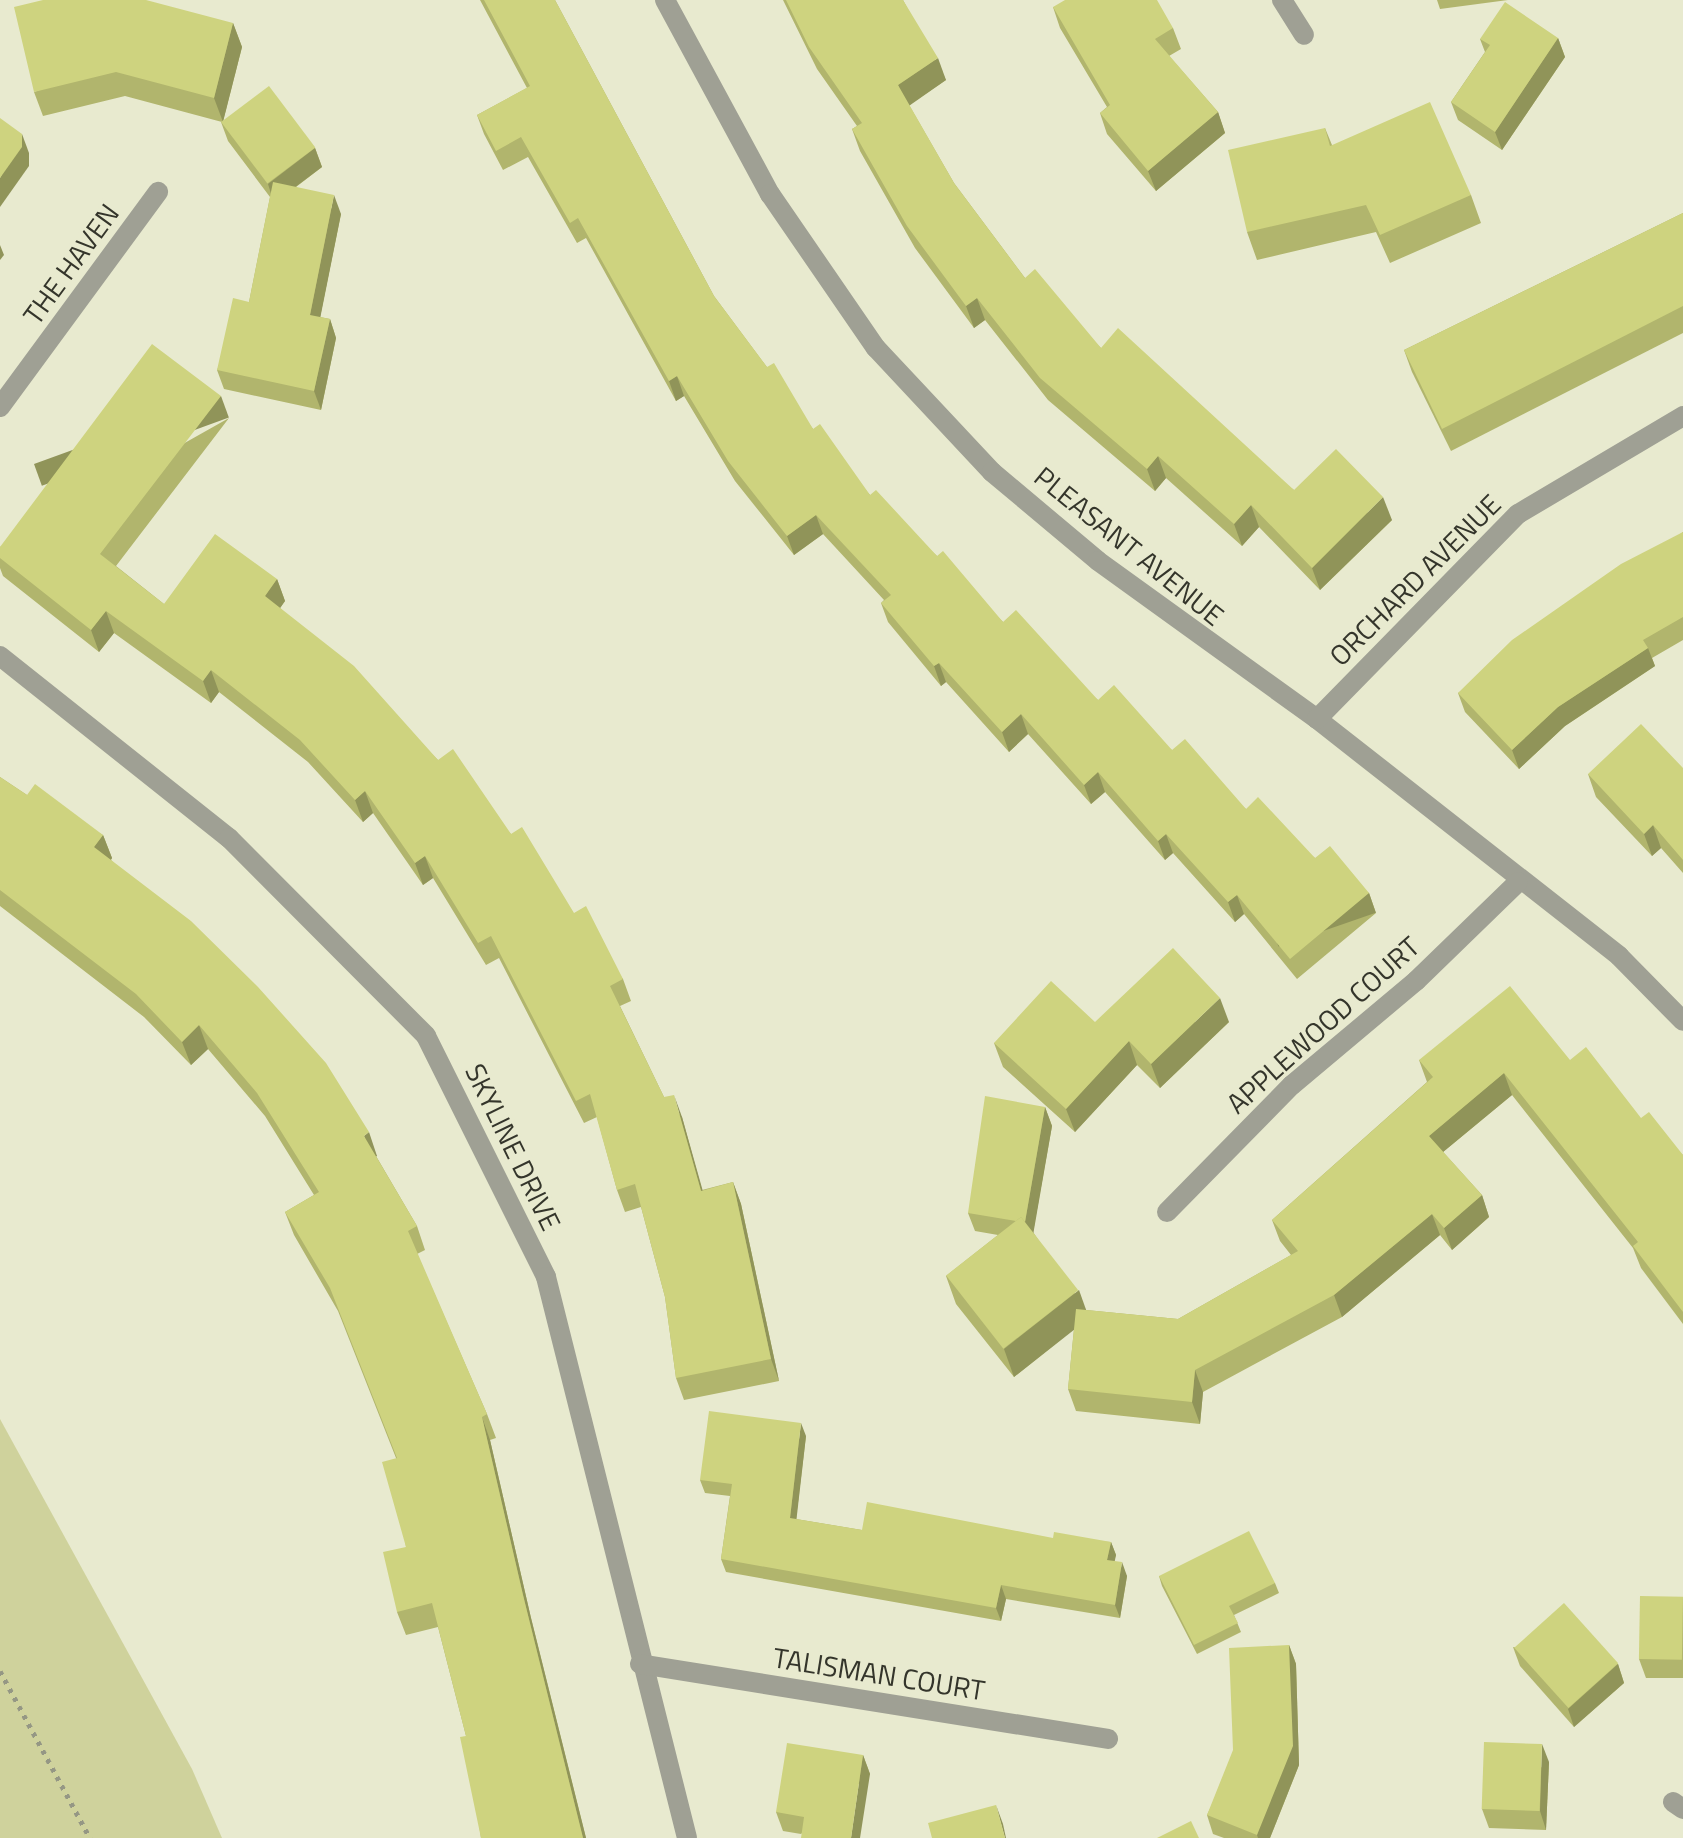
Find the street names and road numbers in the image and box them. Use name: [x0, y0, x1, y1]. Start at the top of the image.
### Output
street label: THE HAVEN: [16, 197, 126, 331]
street label: PLEASANT AVENUE: [1028, 459, 1230, 633]
street label: ORCHARD AVENUE: [1322, 487, 1508, 673]
street label: APPLEWOOD COURT: [1220, 930, 1426, 1120]
street label: SKYLINE DRIVE: [458, 1058, 568, 1236]
street label: TALISMAN COURT: [771, 1641, 987, 1707]

